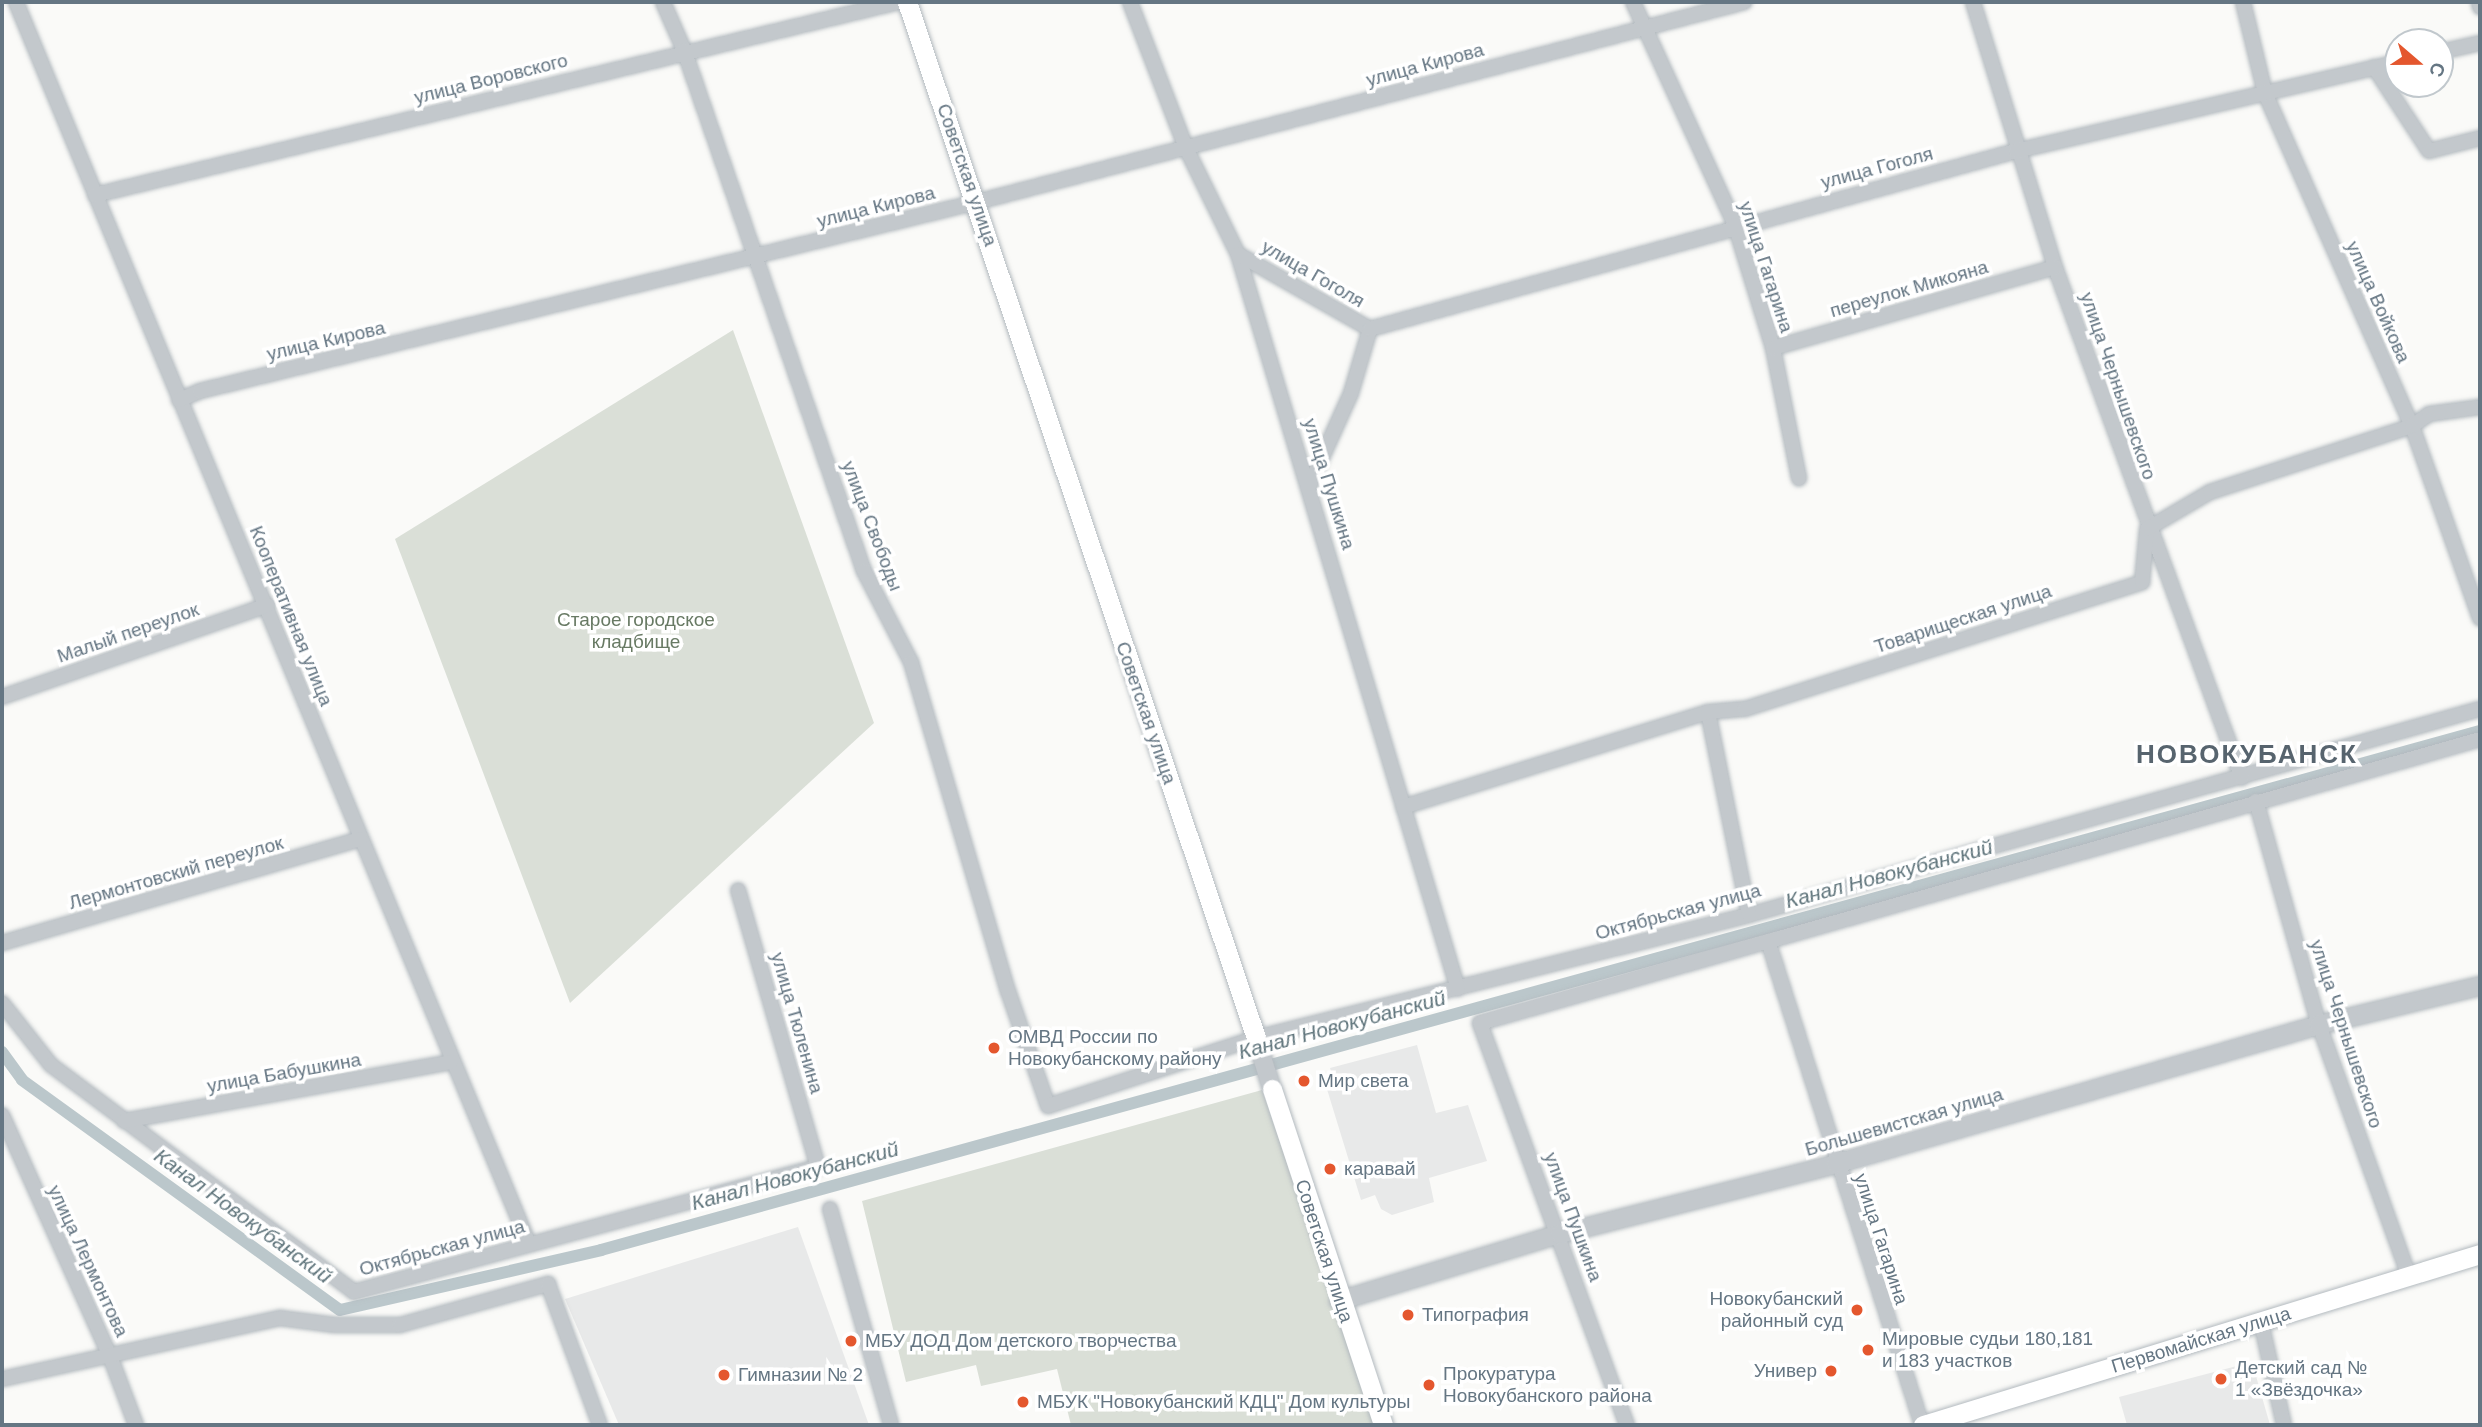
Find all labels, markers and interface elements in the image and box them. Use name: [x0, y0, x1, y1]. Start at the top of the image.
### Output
north arrow: [2384, 28, 2454, 98]
street label: улица Кирова: [1364, 38, 1486, 92]
street label: улица Воровского: [412, 49, 570, 109]
text: С: [2425, 60, 2450, 80]
street label: Советская улица: [932, 101, 1002, 249]
street label: улица Гоголя: [1818, 142, 1936, 194]
street label: улица Кирова: [815, 181, 937, 233]
street label: улица Гагарина: [1734, 199, 1798, 335]
street label: улица Гоголя: [1257, 235, 1369, 313]
street label: улица Войкова: [2341, 238, 2415, 366]
street label: переулок Микояна: [1827, 256, 1991, 322]
street label: улица Чернышевского: [2075, 289, 2161, 483]
street label: улица Кирова: [265, 316, 387, 366]
street label: улица Пушкина: [1298, 416, 1360, 552]
street label: улица Свободы: [837, 458, 907, 594]
street label: Кооперативная улица: [244, 523, 338, 709]
street label: Товарищеская улица: [1872, 580, 2054, 658]
street label: Малый переулок: [54, 598, 202, 668]
park label: Старое городское кладбище: [557, 609, 715, 653]
street label: Советская улица: [1111, 639, 1181, 787]
district label: НОВОКУБАНСК: [2137, 739, 2357, 771]
street label: Лермонтовский переулок: [66, 831, 286, 915]
water label: Канал Новокубанский: [1783, 834, 1995, 914]
street label: Октябрьская улица: [1593, 879, 1763, 945]
street label: улица Чернышевского: [2305, 937, 2387, 1131]
street label: улица Тюленина: [766, 950, 828, 1096]
water label: Канал Новокубанский: [1236, 985, 1448, 1065]
place label: ОМВД России по Новокубанскому району: [1008, 1026, 1221, 1070]
marker: ОМВД России по Новокубанскому району: [986, 1040, 1002, 1056]
street label: улица Бабушкина: [205, 1048, 363, 1098]
place label: Мир света: [1318, 1070, 1409, 1092]
marker: Мир света: [1296, 1073, 1312, 1089]
street label: Большевистская улица: [1802, 1083, 2006, 1161]
water label: Канал Новокубанский: [689, 1136, 901, 1216]
water label: Канал Новокубанский: [149, 1143, 337, 1289]
street label: улица Пушкина: [1539, 1149, 1607, 1285]
place label: каравай: [1344, 1158, 1415, 1180]
marker: каравай: [1322, 1161, 1338, 1177]
street label: улица Гагарина: [1849, 1171, 1913, 1307]
street label: Советская улица: [1290, 1177, 1358, 1325]
street label: улица Лермонтова: [43, 1182, 133, 1340]
street label: Октябрьская улица: [357, 1215, 527, 1281]
place label: Новокубанский районный суд: [1709, 1288, 1843, 1332]
marker: Новокубанский районный суд: [1849, 1302, 1865, 1318]
street label: Первомайская улица: [2109, 1302, 2293, 1378]
place label: Типография: [1422, 1304, 1529, 1326]
marker: Типография: [1400, 1307, 1416, 1323]
place label: Мировые судьи 180,181 и 183 участков: [1882, 1328, 2093, 1372]
place label: МБУ ДОД Дом детского творчества: [865, 1330, 1176, 1352]
marker: МБУ ДОД Дом детского творчества: [843, 1333, 859, 1349]
marker: Мировые судьи 180,181 и 183 участков: [1860, 1342, 1876, 1358]
place label: Детский сад № 1 «Звёздочка»: [2235, 1357, 2367, 1401]
place label: Универ: [1754, 1360, 1817, 1382]
place label: Прокуратура Новокубанского района: [1443, 1363, 1652, 1407]
marker: Универ: [1823, 1363, 1839, 1379]
place label: Гимназии № 2: [738, 1364, 863, 1386]
marker: Гимназии № 2: [716, 1367, 732, 1383]
marker: Детский сад № 1 «Звёздочка»: [2213, 1371, 2229, 1387]
marker: Прокуратура Новокубанского района: [1421, 1377, 1437, 1393]
place label: МБУК "Новокубанский КДЦ" Дом культуры: [1037, 1391, 1410, 1413]
marker: МБУК "Новокубанский КДЦ" Дом культуры: [1015, 1394, 1031, 1410]

